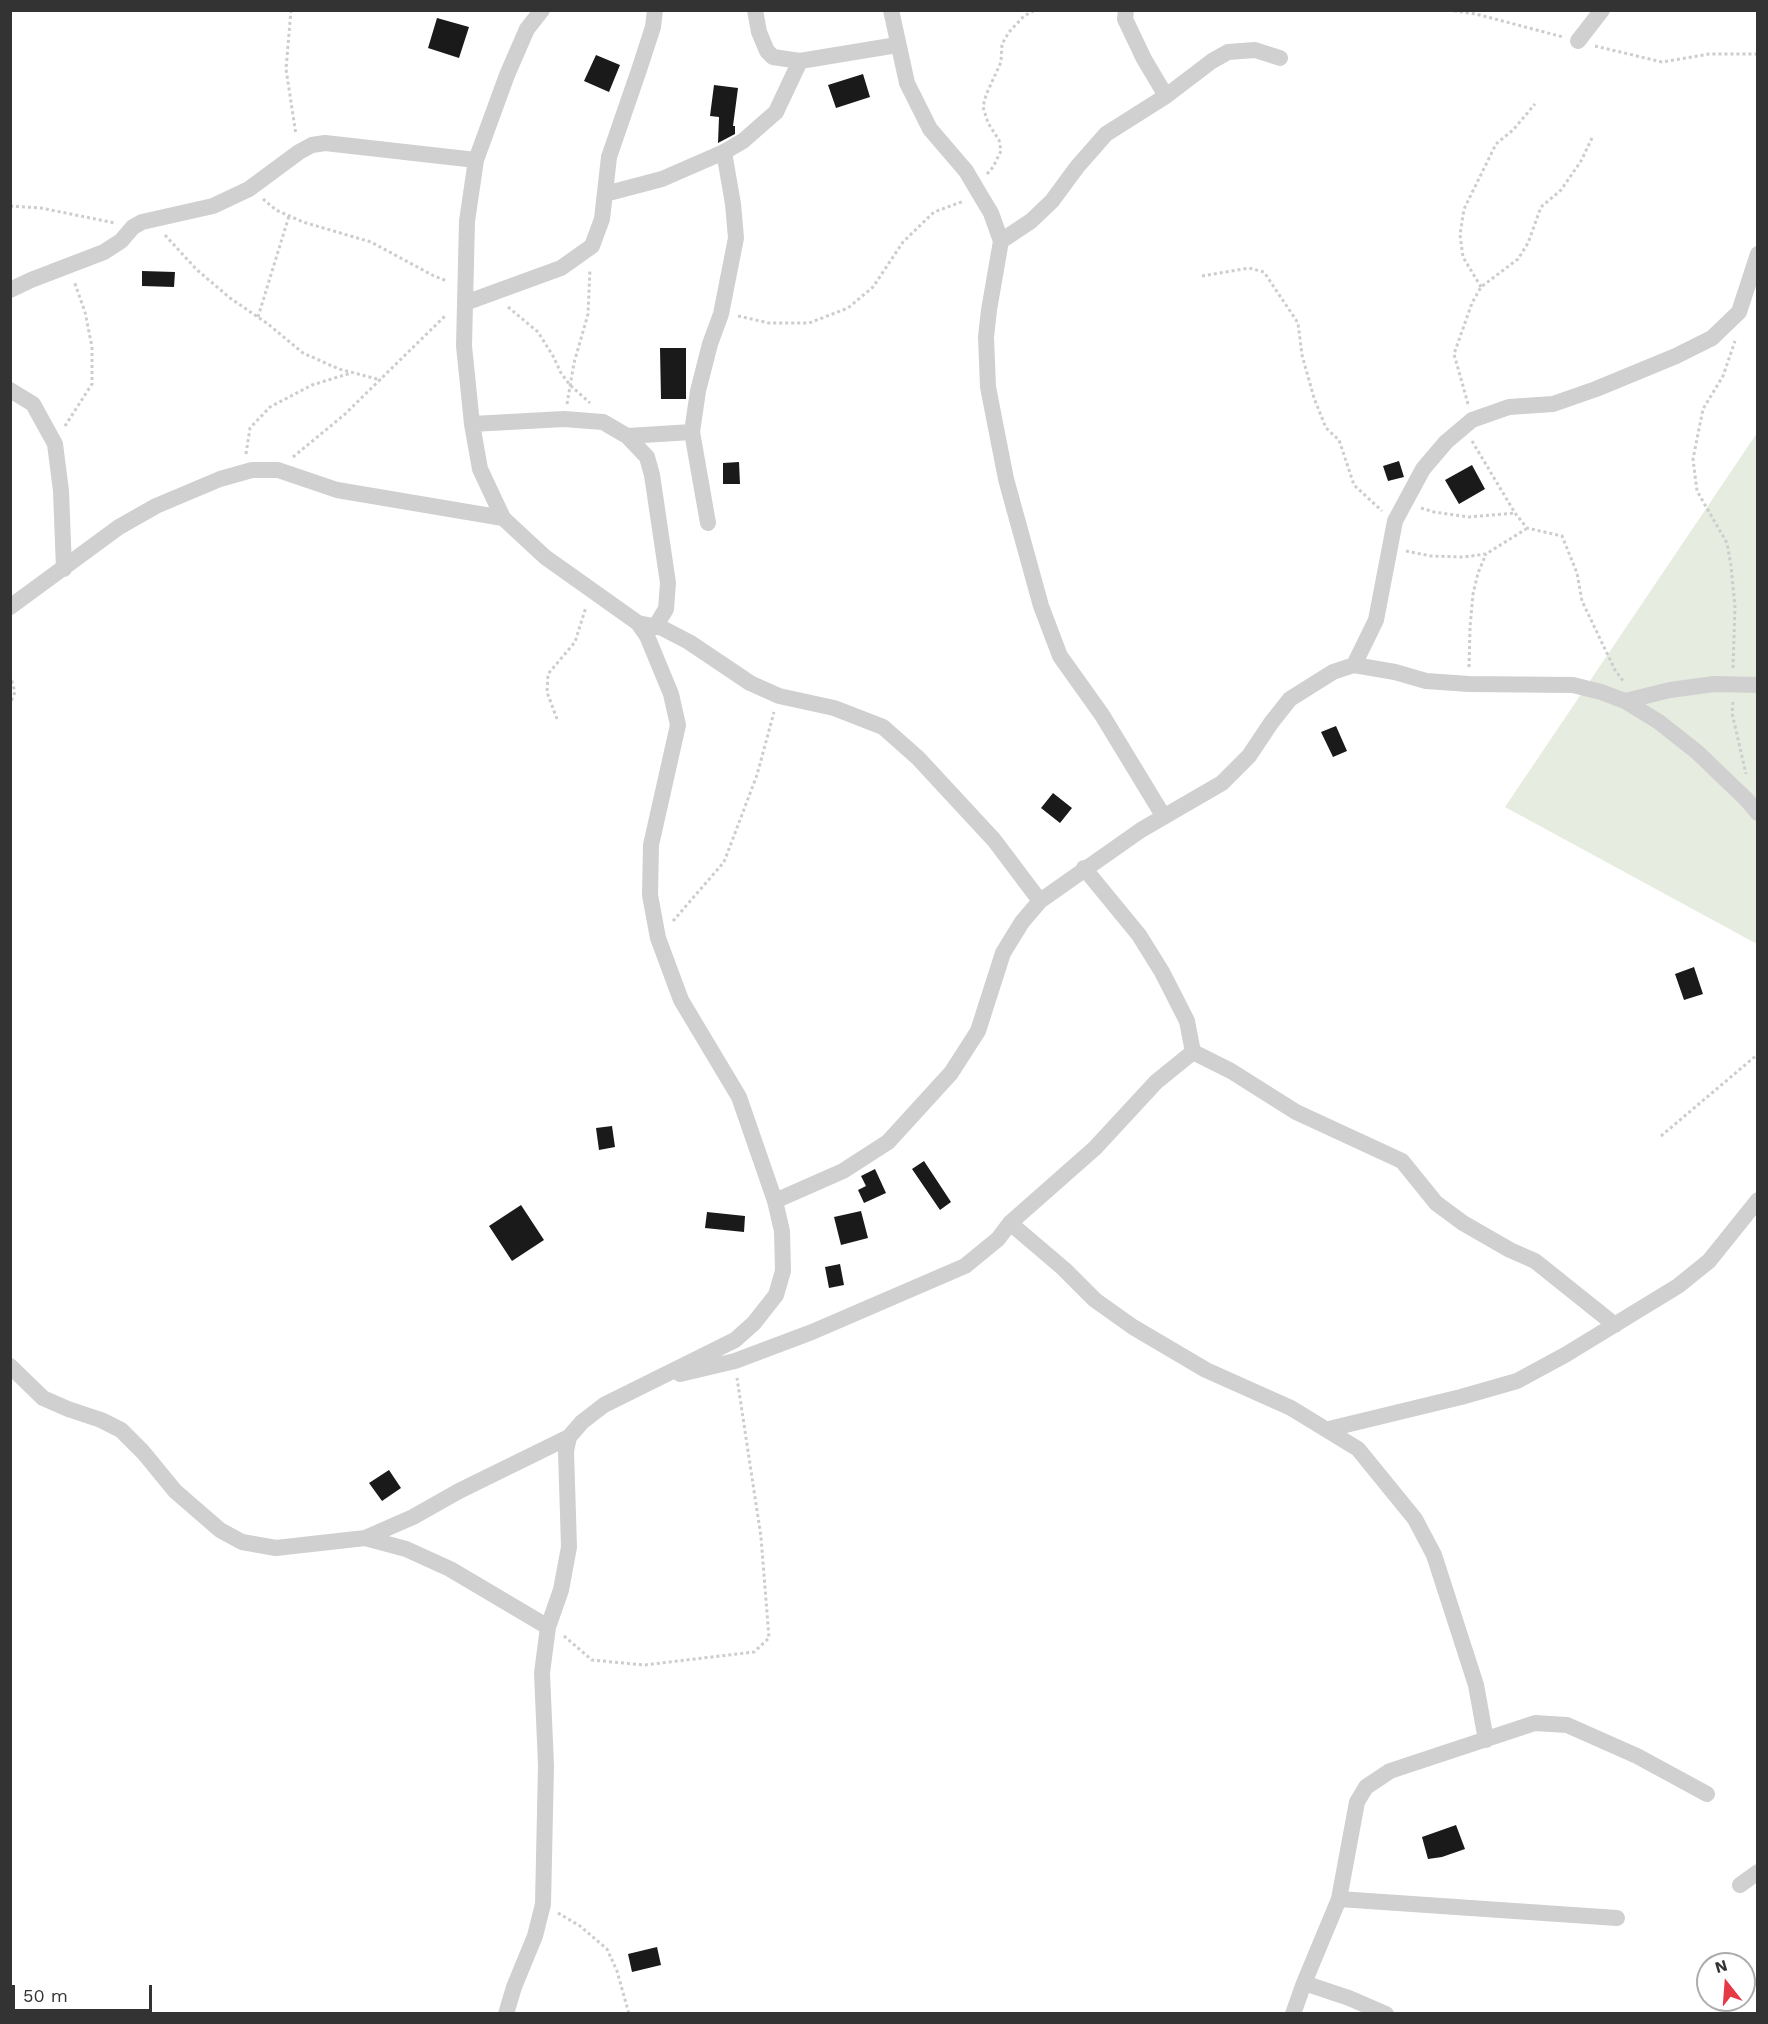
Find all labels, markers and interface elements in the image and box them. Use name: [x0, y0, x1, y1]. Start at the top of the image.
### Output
north arrow: [1696, 1952, 1756, 2012]
text: N: [1713, 1955, 1730, 1977]
scale bar: [15, 1973, 154, 2011]
text: 50 m: [23, 1985, 68, 2006]

